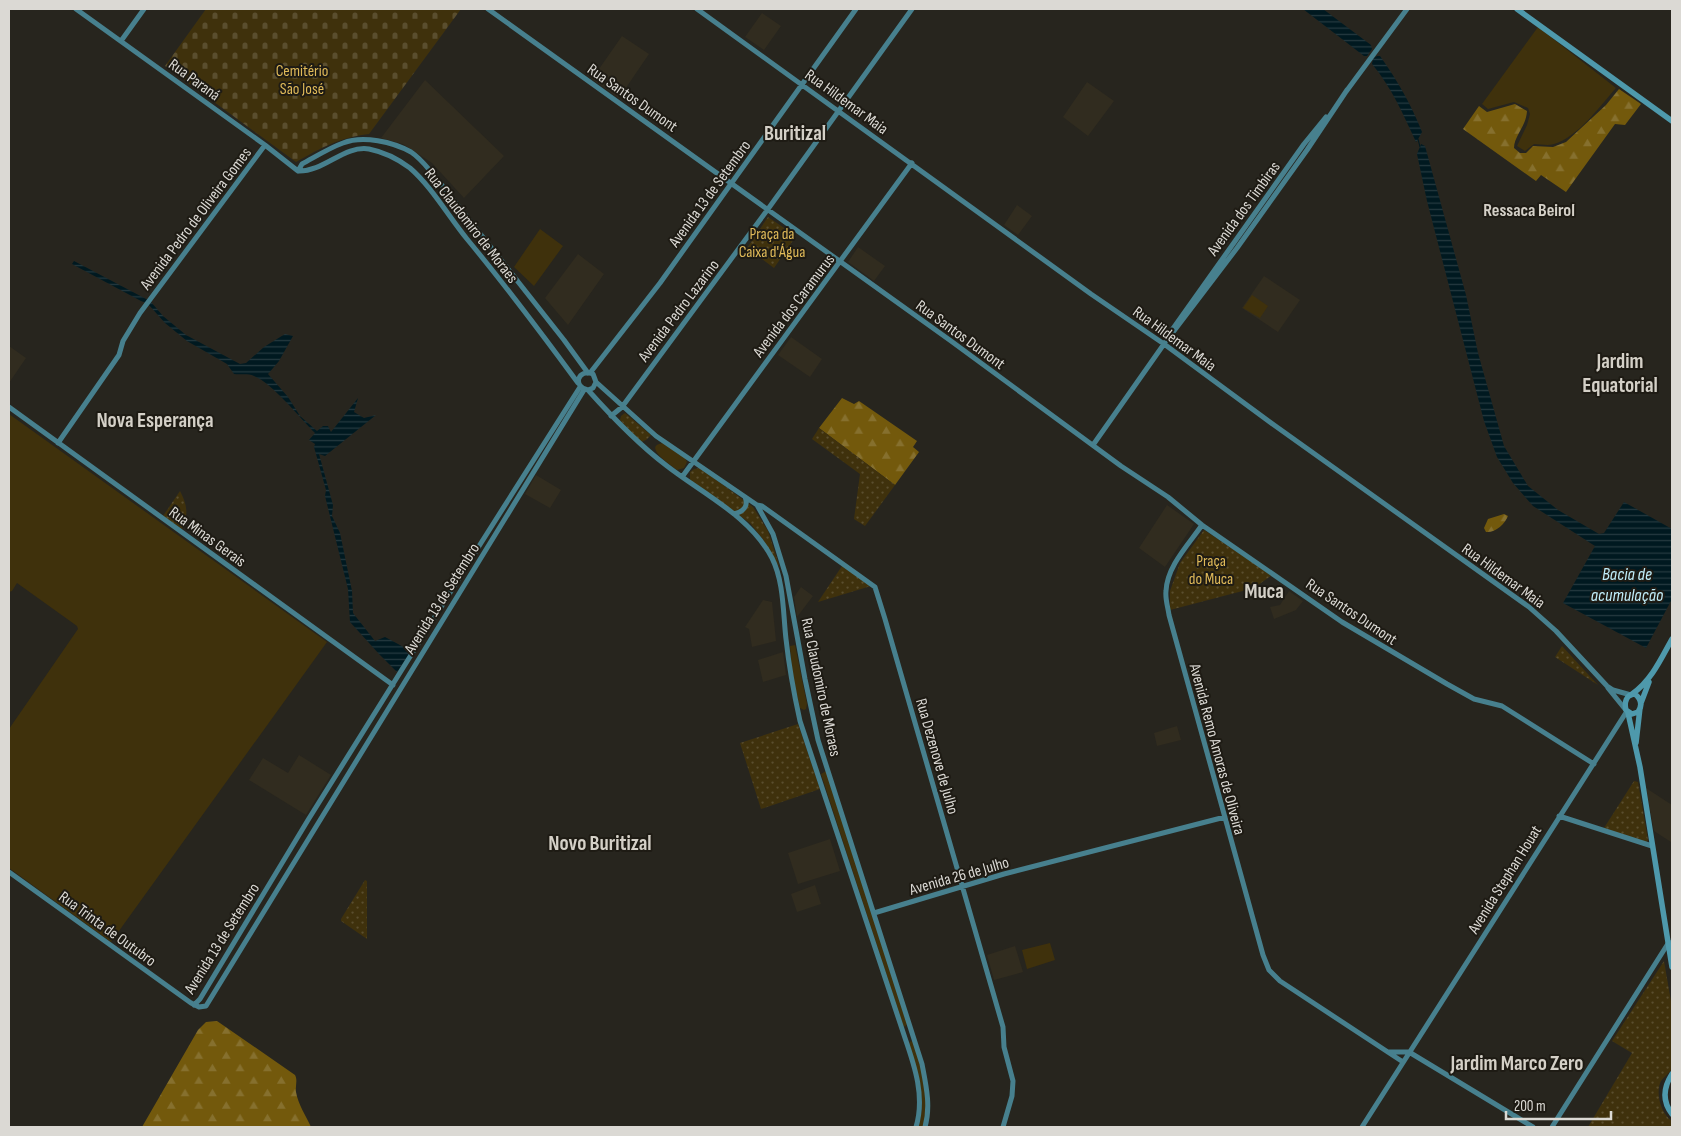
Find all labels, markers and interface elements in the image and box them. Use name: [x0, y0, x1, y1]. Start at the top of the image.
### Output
street label: Rua Paraná: [165, 55, 224, 105]
street label: Rua Santos Dumont: [583, 60, 681, 136]
park label: Cemitério São José: [276, 62, 328, 99]
street label: Rua Hildemar Maia: [801, 66, 891, 139]
district label: Buritizal: [764, 121, 826, 146]
street label: Avenida 13 de Setembro: [665, 137, 755, 252]
street label: Avenida Pedro de Oliveira Gomes: [136, 144, 256, 295]
street label: Avenida dos Timbiras: [1203, 158, 1285, 260]
street label: Rua Claudomiro de Moraes: [420, 165, 522, 287]
district label: Ressaca Beirol: [1483, 200, 1575, 221]
park label: Praça da Caixa d'Água: [739, 225, 805, 262]
street label: Avenida dos Caramurus: [749, 250, 839, 362]
street label: Avenida Pedro Lazarino: [634, 256, 724, 366]
street label: Rua Santos Dumont: [912, 296, 1009, 374]
street label: Rua Hildemar Maia: [1129, 303, 1219, 376]
district label: Jardim Equatorial: [1582, 349, 1658, 398]
district label: Nova Esperança: [96, 408, 214, 433]
street label: Rua Minas Gerais: [165, 503, 249, 572]
street label: Avenida 13 de Setembro: [400, 540, 484, 659]
street label: Rua Hildemar Maia: [1458, 540, 1548, 613]
park label: Praça do Muca: [1189, 552, 1233, 589]
water label: Bacia de acumulação: [1591, 564, 1664, 606]
street label: Rua Santos Dumont: [1302, 575, 1400, 650]
district label: Muca: [1244, 579, 1284, 604]
street label: Rua Claudomiro de Moraes: [797, 616, 845, 758]
street label: Avenida Remo Amoras de Oliveira: [1184, 661, 1249, 837]
street label: Rua Dezenove de Julho: [911, 696, 962, 816]
street label: Avenida Stephan Houat: [1464, 822, 1546, 938]
district label: Novo Buritizal: [548, 831, 652, 856]
street label: Avenida 26 de Julho: [907, 853, 1011, 900]
street label: Avenida 13 de Setembro: [180, 880, 264, 999]
street label: Rua Trinta de Outubro: [55, 888, 159, 971]
district label: Jardim Marco Zero: [1450, 1051, 1583, 1076]
scale bar: [1506, 1088, 1611, 1120]
text: 200 m: [1514, 1097, 1546, 1116]

